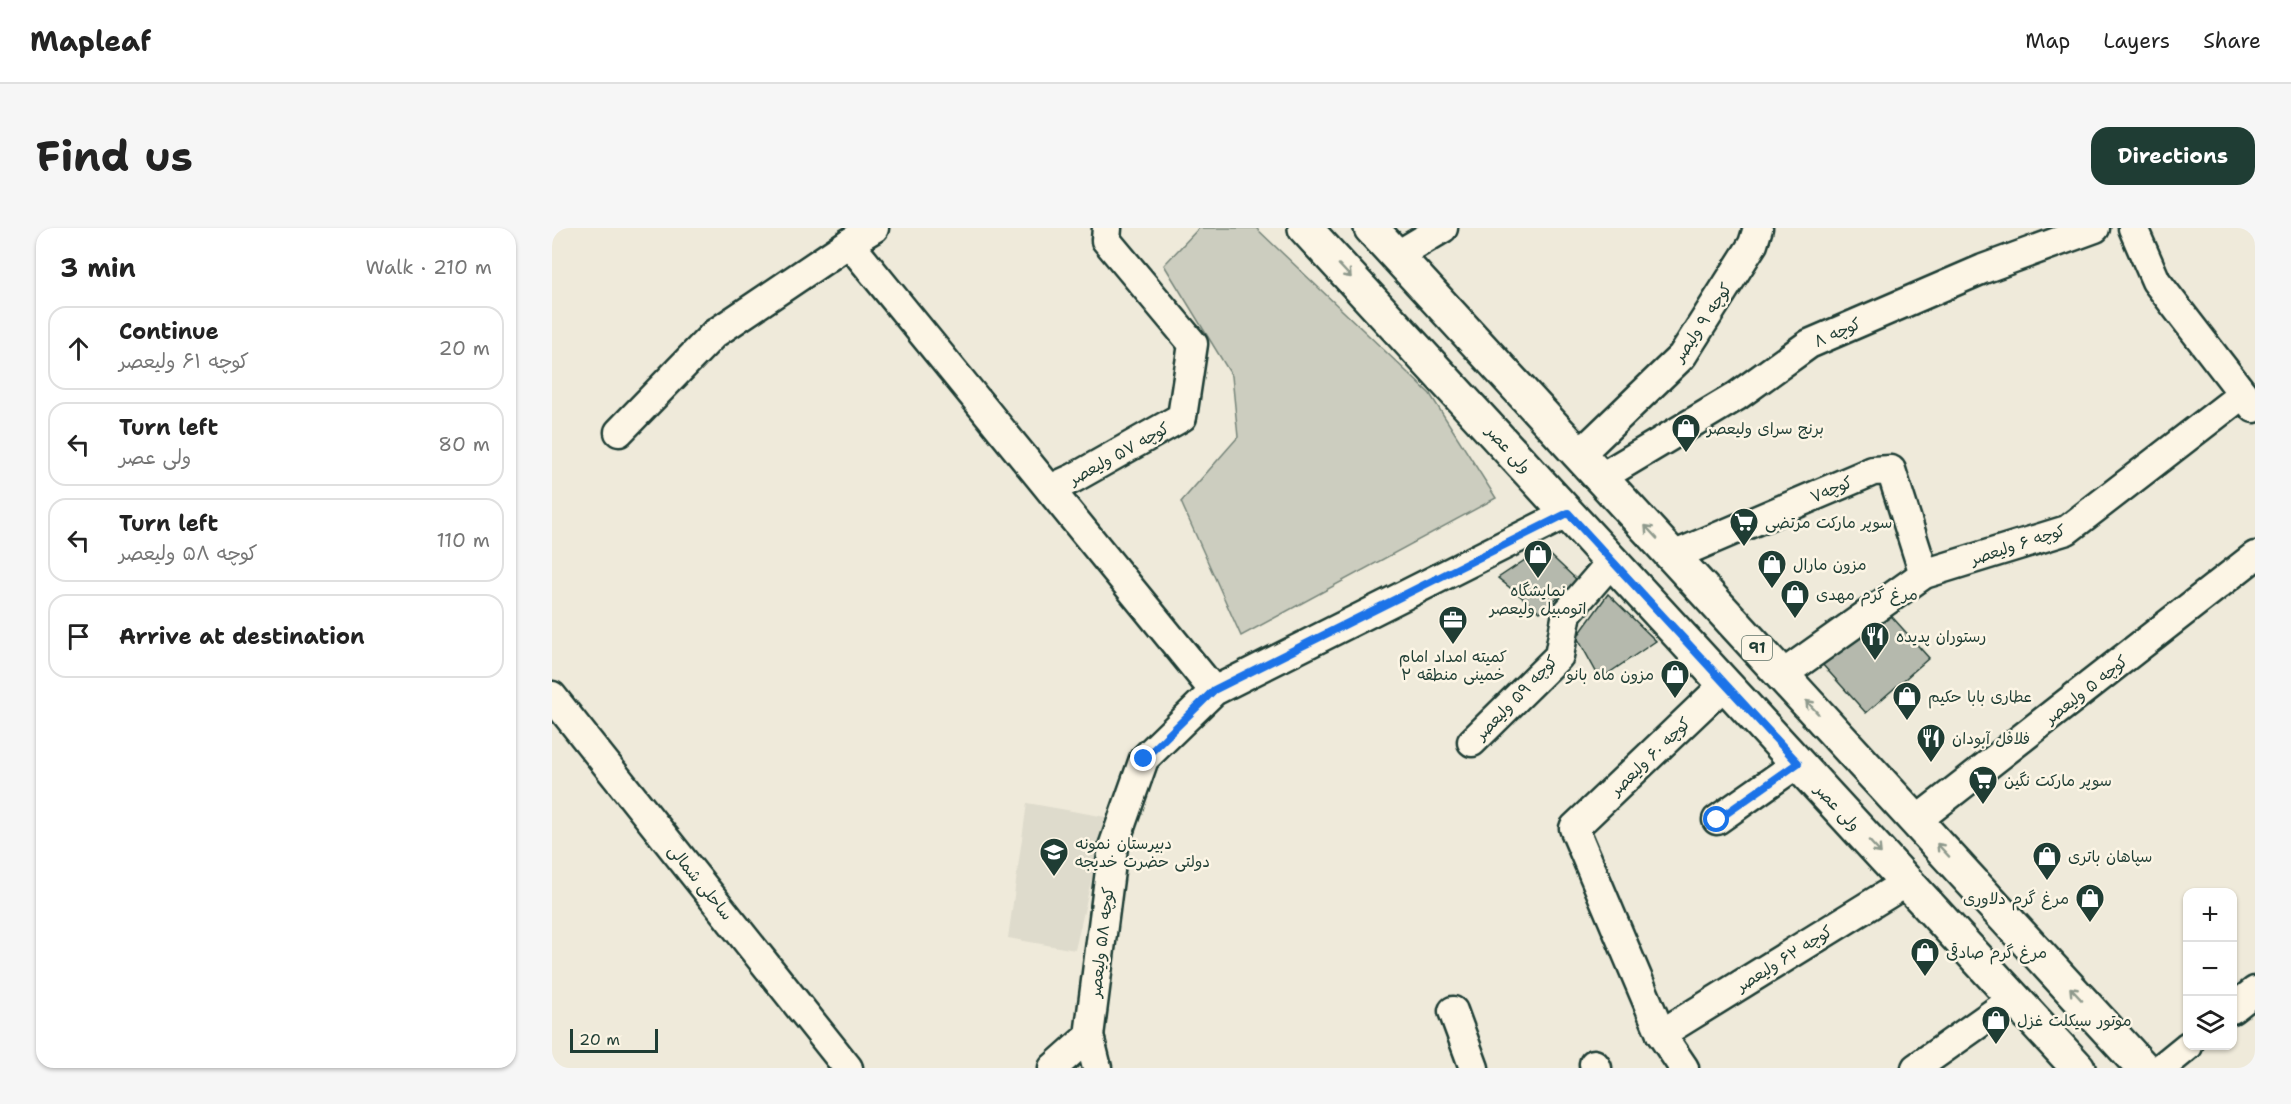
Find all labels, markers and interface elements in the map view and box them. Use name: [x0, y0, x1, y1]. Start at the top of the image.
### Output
text: Mapleaf: [30, 22, 151, 60]
text: Map: [2025, 27, 2070, 55]
text: Layers: [2103, 27, 2170, 55]
text: Share: [2203, 27, 2261, 55]
button: Directions: [2091, 127, 2255, 185]
text: Find us: [36, 128, 193, 184]
text: 3 min: [60, 250, 136, 285]
text: Walk · 210 m: [366, 254, 492, 280]
one-way arrow: [1338, 263, 1353, 278]
street label: کوچه ۹ ولیصر: [1667, 279, 1737, 367]
street label: کوچه ۸: [1810, 313, 1864, 352]
text: Continue: [119, 317, 219, 346]
icon: ahead: [62, 332, 95, 365]
text: 20 m: [439, 335, 490, 361]
text: کوچه ۶۱ ولیعصر: [119, 348, 249, 374]
shop icon: برنج سرای ولیعصر: [1670, 412, 1702, 454]
text: Turn left: [119, 413, 218, 442]
street label: کوچه ۵۷ ولیعصر: [1064, 417, 1173, 491]
place label: برنج سرای ولیعصر: [1705, 418, 1824, 439]
street label: ولی عصر: [1480, 419, 1536, 478]
icon: left: [62, 428, 95, 461]
text: 80 m: [438, 431, 490, 457]
text: ولی عصر: [119, 444, 191, 470]
street label: کوچه۷: [1807, 471, 1856, 508]
supermarket icon: سوپر مارکت مرتضی: [1728, 506, 1760, 548]
text: Turn left: [119, 509, 218, 538]
place label: سوپر مارکت مرتضی: [1765, 512, 1892, 533]
street label: کوچه ۶ ولیعصر: [1966, 519, 2068, 570]
icon: left: [62, 524, 95, 557]
one-way arrow: [1644, 525, 1658, 540]
text: 110 m: [436, 527, 490, 553]
shop icon: نمایشگاه اتومبیل ولیعصر: [1522, 538, 1554, 580]
text: کوچه ۵۸ ولیعصر: [119, 540, 258, 566]
shop icon: مزون مارال: [1756, 548, 1788, 590]
place label: مزون مارال: [1793, 554, 1867, 575]
shop icon: مرغ گرم مهدی: [1779, 578, 1811, 620]
place label: نمایشگاه اتومبیل ولیعصر: [1488, 580, 1586, 619]
place label: مرغ گرم مهدی: [1816, 584, 1918, 607]
office icon: کمیته امداد امام خمینی منطقه ۲: [1437, 604, 1469, 646]
icon: arrive: [62, 620, 95, 653]
restaurant icon: رستوران پدیده: [1859, 620, 1891, 662]
text: Arrive at destination: [119, 622, 365, 651]
place label: رستوران پدیده: [1896, 626, 1986, 647]
road number: 91: [1742, 636, 1772, 660]
place label: کمیته امداد امام خمینی منطقه ۲: [1399, 646, 1507, 685]
street label: کوچه ۵۹ ولیعصر: [1469, 650, 1562, 746]
street label: کوچه ۵ ولیعصر: [2039, 650, 2132, 730]
shop icon: مزون ماه بانو: [1659, 658, 1691, 700]
place label: مزون ماه بانو: [1565, 664, 1654, 685]
shop icon: عطاری بابا حکیم: [1891, 680, 1923, 722]
place label: عطاری بابا حکیم: [1928, 686, 2032, 709]
one-way arrow: [1804, 699, 1819, 714]
street label: کوچه ۶۰ ولیعصر: [1604, 713, 1695, 801]
restaurant icon: فلافل آبودان: [1915, 722, 1947, 764]
place label: فلافل آبودان: [1952, 728, 2030, 749]
route end: [1130, 745, 1156, 771]
supermarket icon: سوپر مارکت نگین: [1967, 764, 1999, 806]
place label: سوپر مارکت نگین: [2004, 770, 2112, 791]
street label: ولی عصر: [1809, 778, 1865, 836]
route start: [1703, 806, 1729, 832]
place label: دبیرستان نمونه دولتی حضرت خدیجه: [1075, 833, 1210, 872]
school or university icon: دبیرستان نمونه دولتی حضرت خدیجه: [1038, 836, 1070, 878]
one-way arrow: [1868, 839, 1882, 854]
street label: ساحلی شمالی: [664, 840, 738, 925]
shop icon: سپاهان باتری: [2031, 840, 2063, 882]
one-way arrow: [1937, 843, 1951, 858]
place label: سپاهان باتری: [2068, 846, 2152, 867]
shop icon: مرغ گرم دلاوری: [2074, 882, 2106, 924]
street label: کوچه ۵۸ ولیعصر: [1084, 886, 1119, 1000]
place label: مرغ گرم دلاوری: [1963, 888, 2069, 911]
map controls: [2183, 888, 2237, 1050]
button: +: [2183, 888, 2237, 942]
street label: کوچه ۶۲ ولیعصر: [1731, 921, 1836, 997]
shop icon: مرغ گرم صادقی: [1909, 936, 1941, 978]
place label: مرغ گرم صادقی: [1946, 942, 2047, 965]
button: −: [2183, 942, 2237, 996]
one-way arrow: [2068, 986, 2083, 1001]
button: layers: [2183, 996, 2237, 1050]
shop icon: موتور سیکلت غزل: [1980, 1004, 2012, 1046]
place label: موتور سیکلت غزل: [2017, 1010, 2132, 1031]
scale bar: [570, 1026, 658, 1054]
text: 20 m: [579, 1029, 620, 1050]

